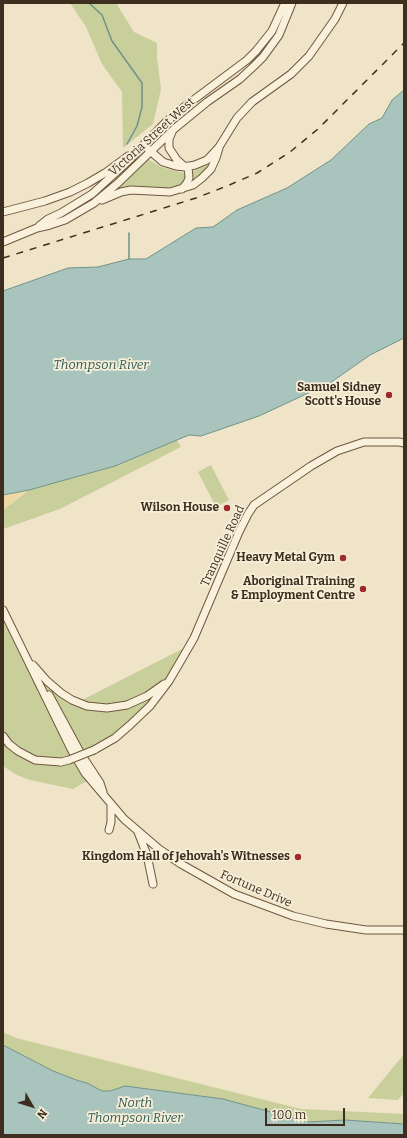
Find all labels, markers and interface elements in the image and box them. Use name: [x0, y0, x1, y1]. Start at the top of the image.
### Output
street label: Victoria Street West: [106, 95, 198, 179]
water label: Thompson River: [53, 357, 149, 373]
place label: Samuel Sidney Scott's House: [297, 381, 381, 409]
marker: Samuel Sidney Scott's House: [384, 390, 394, 400]
place label: Wilson House: [141, 501, 219, 515]
street label: Tranquille Road: [198, 503, 248, 589]
marker: Wilson House: [222, 503, 232, 513]
place label: Heavy Metal Gym: [236, 551, 335, 565]
marker: Heavy Metal Gym: [338, 553, 348, 563]
place label: Aboriginal Training & Employment Centre: [231, 575, 355, 603]
marker: Aboriginal Training & Employment Centre: [358, 584, 368, 594]
place label: Kingdom Hall of Jehovah's Witnesses: [82, 850, 290, 864]
marker: Kingdom Hall of Jehovah's Witnesses: [293, 852, 303, 862]
street label: Fortune Drive: [218, 867, 294, 911]
north arrow: [12, 1086, 52, 1126]
water label: North Thompson River: [87, 1095, 183, 1126]
scale bar: [267, 1100, 347, 1126]
text: N: [34, 1106, 49, 1121]
text: 100 m: [272, 1108, 306, 1122]

